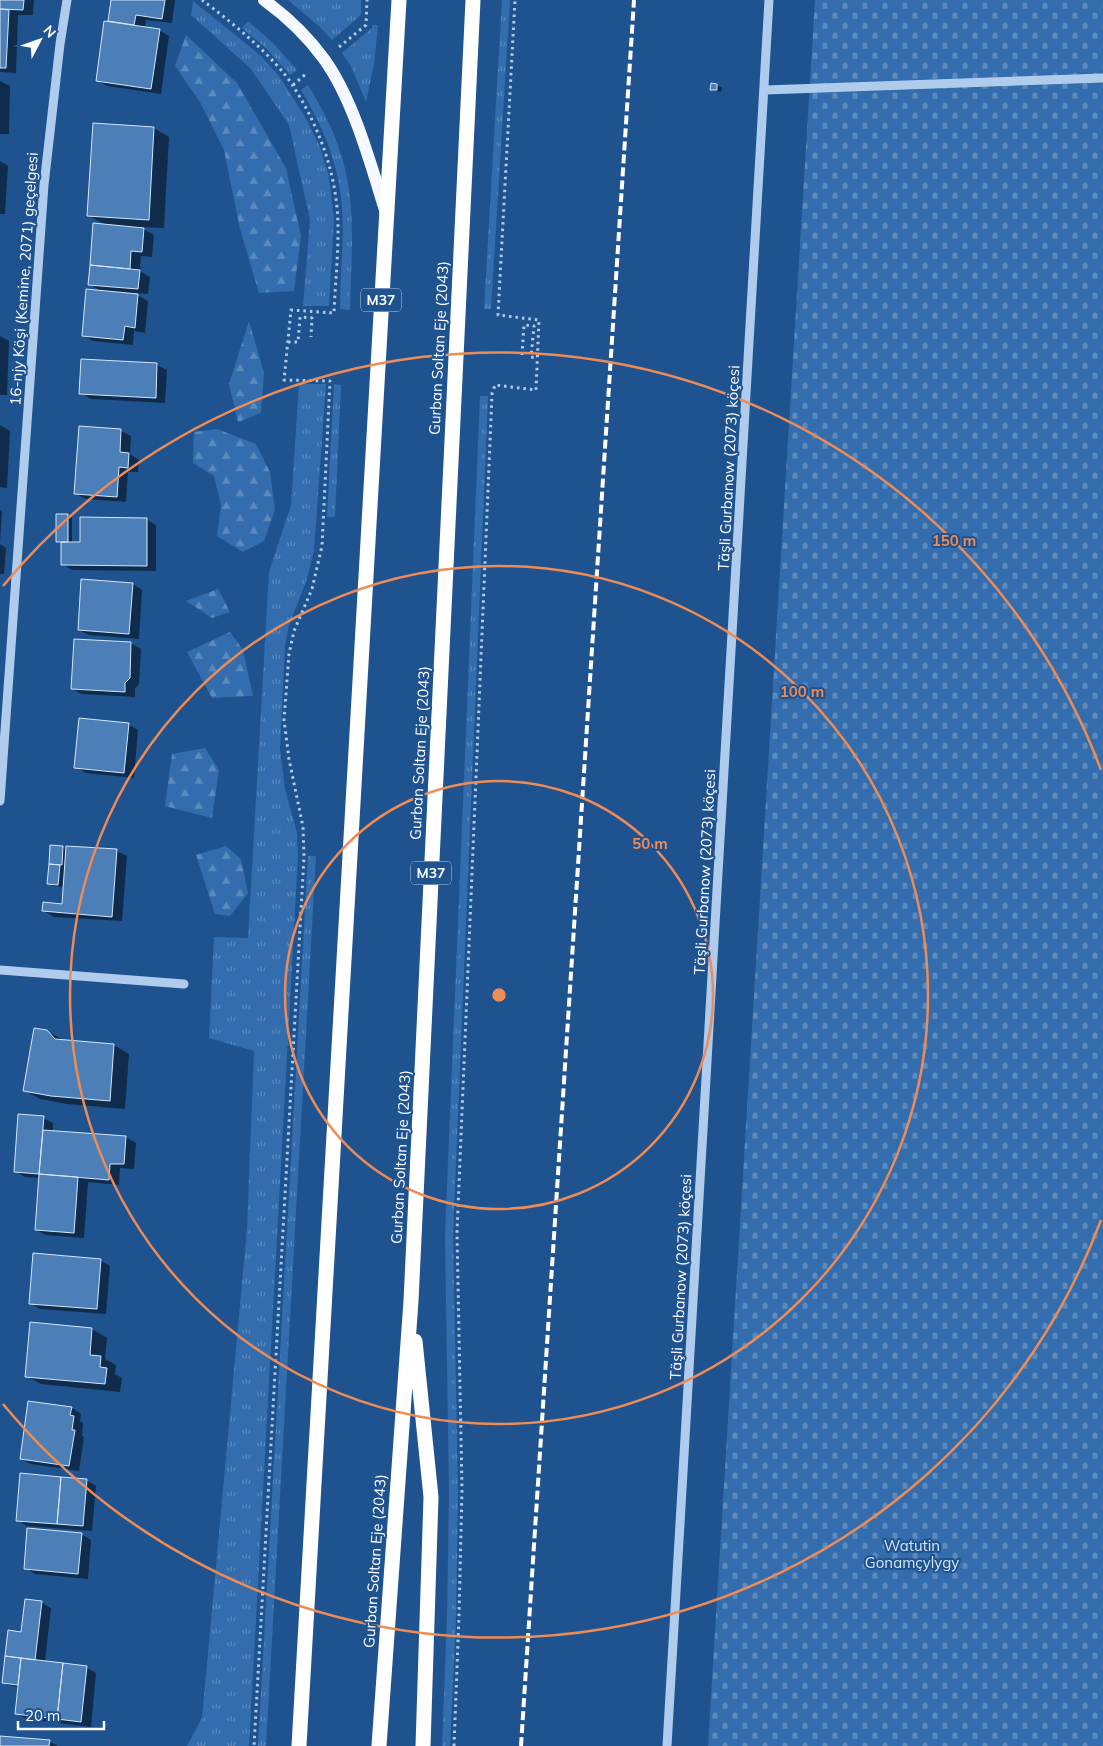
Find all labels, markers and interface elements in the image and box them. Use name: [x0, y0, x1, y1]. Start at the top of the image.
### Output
north arrow: [15, 15, 65, 65]
text: N: [40, 22, 60, 41]
street label: 16-njy Köşi (Kemine, 2071) geçelgesi: [5, 152, 42, 406]
street label: Gurban Soltan Eje (2043): [424, 260, 453, 435]
road number: M37: [361, 288, 401, 312]
street label: Täşli Gurbanow (2073) köçesi: [714, 365, 743, 571]
text: 150 m: [932, 531, 976, 550]
street label: Gurban Soltan Eje (2043): [405, 665, 434, 840]
text: 100 m: [780, 682, 824, 701]
street label: Täşli Gurbanow (2073) köçesi: [690, 769, 719, 975]
text: 50 m: [632, 834, 668, 853]
road number: M37: [411, 861, 451, 884]
centre of rings: [490, 986, 508, 1004]
street label: Gurban Soltan Eje (2043): [386, 1069, 415, 1244]
street label: Täşli Gurbanow (2073) köçesi: [666, 1174, 695, 1380]
street label: Gurban Soltan Eje (2043): [359, 1473, 390, 1649]
park label: Watutin Gonamçylygy: [865, 1536, 959, 1572]
scale bar: [18, 1698, 104, 1730]
text: 20 m: [25, 1706, 60, 1725]

